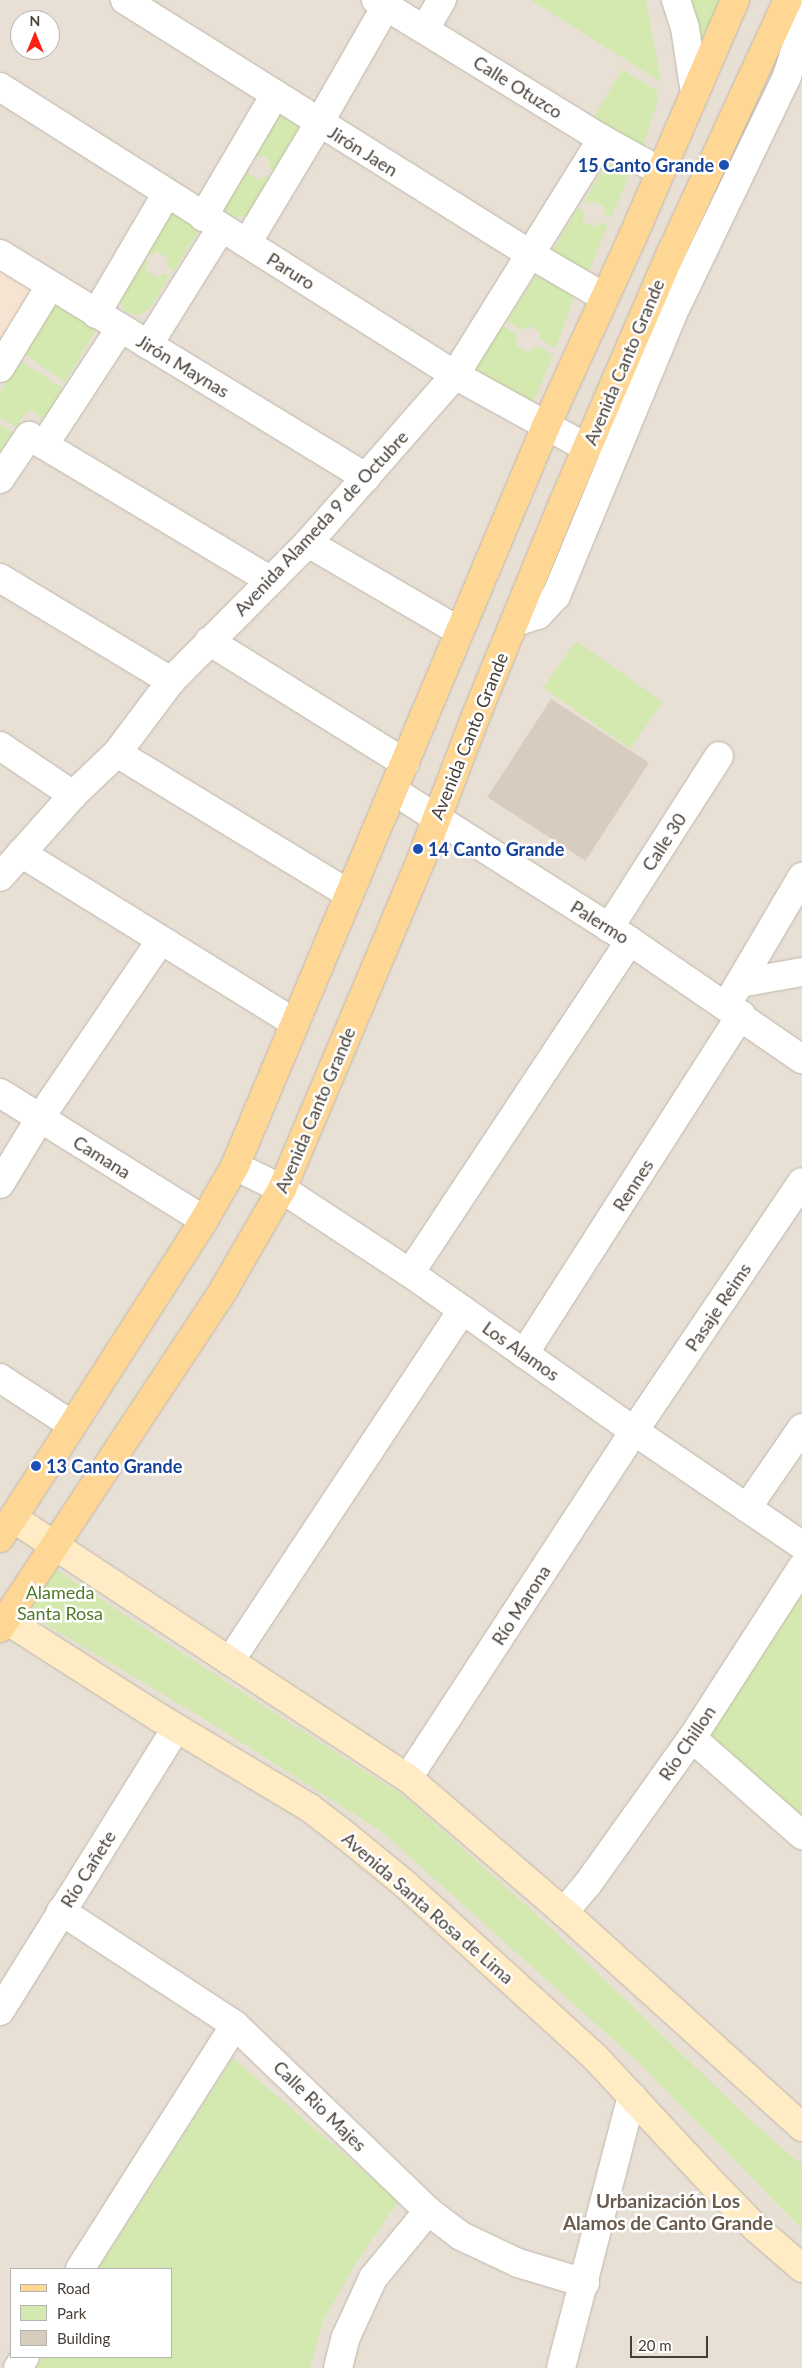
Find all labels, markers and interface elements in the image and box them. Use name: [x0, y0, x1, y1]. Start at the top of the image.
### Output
north arrow: [10, 10, 60, 60]
text: N: [30, 12, 40, 29]
street label: Calle Otuzco: [469, 51, 567, 123]
street label: Jirón Jaen: [324, 121, 402, 181]
place label: 15 Canto Grande: [578, 154, 714, 176]
marker: 15 Canto Grande: [718, 159, 730, 171]
street label: Paruro: [263, 248, 319, 294]
street label: Avenida Canto Grande: [579, 276, 669, 448]
street label: Jirón Maynas: [133, 330, 233, 402]
street label: Avenida Alameda 9 de Octubre: [229, 426, 413, 620]
street label: Avenida Canto Grande: [426, 649, 512, 823]
street label: Calle 30: [637, 809, 691, 875]
place label: 14 Canto Grande: [428, 838, 564, 860]
marker: 14 Canto Grande: [412, 843, 424, 855]
street label: Palermo: [567, 896, 633, 948]
street label: Avenida Canto Grande: [270, 1024, 360, 1196]
street label: Camana: [69, 1131, 135, 1183]
street label: Rennes: [608, 1155, 658, 1215]
street label: Pasaje Reims: [681, 1259, 755, 1355]
street label: Los Alamos: [478, 1317, 564, 1385]
place label: 13 Canto Grande: [46, 1455, 182, 1477]
marker: 13 Canto Grande: [30, 1460, 42, 1472]
street label: Río Marona: [487, 1561, 555, 1649]
park label: Alameda Santa Rosa: [17, 1582, 103, 1625]
street label: Río Chillon: [654, 1702, 720, 1784]
street label: Río Cañete: [56, 1827, 120, 1911]
street label: Avenida Santa Rosa de Lima: [338, 1828, 518, 1988]
street label: Calle Rio Majes: [269, 2056, 371, 2156]
district label: Urbanización Los Alamos de Canto Grande: [563, 2190, 773, 2234]
legend: [10, 2268, 172, 2358]
text: Road: [57, 2279, 90, 2297]
text: Park: [57, 2304, 86, 2322]
scale bar: [632, 2326, 710, 2358]
text: Building: [57, 2329, 110, 2347]
text: 20 m: [638, 2336, 672, 2354]

